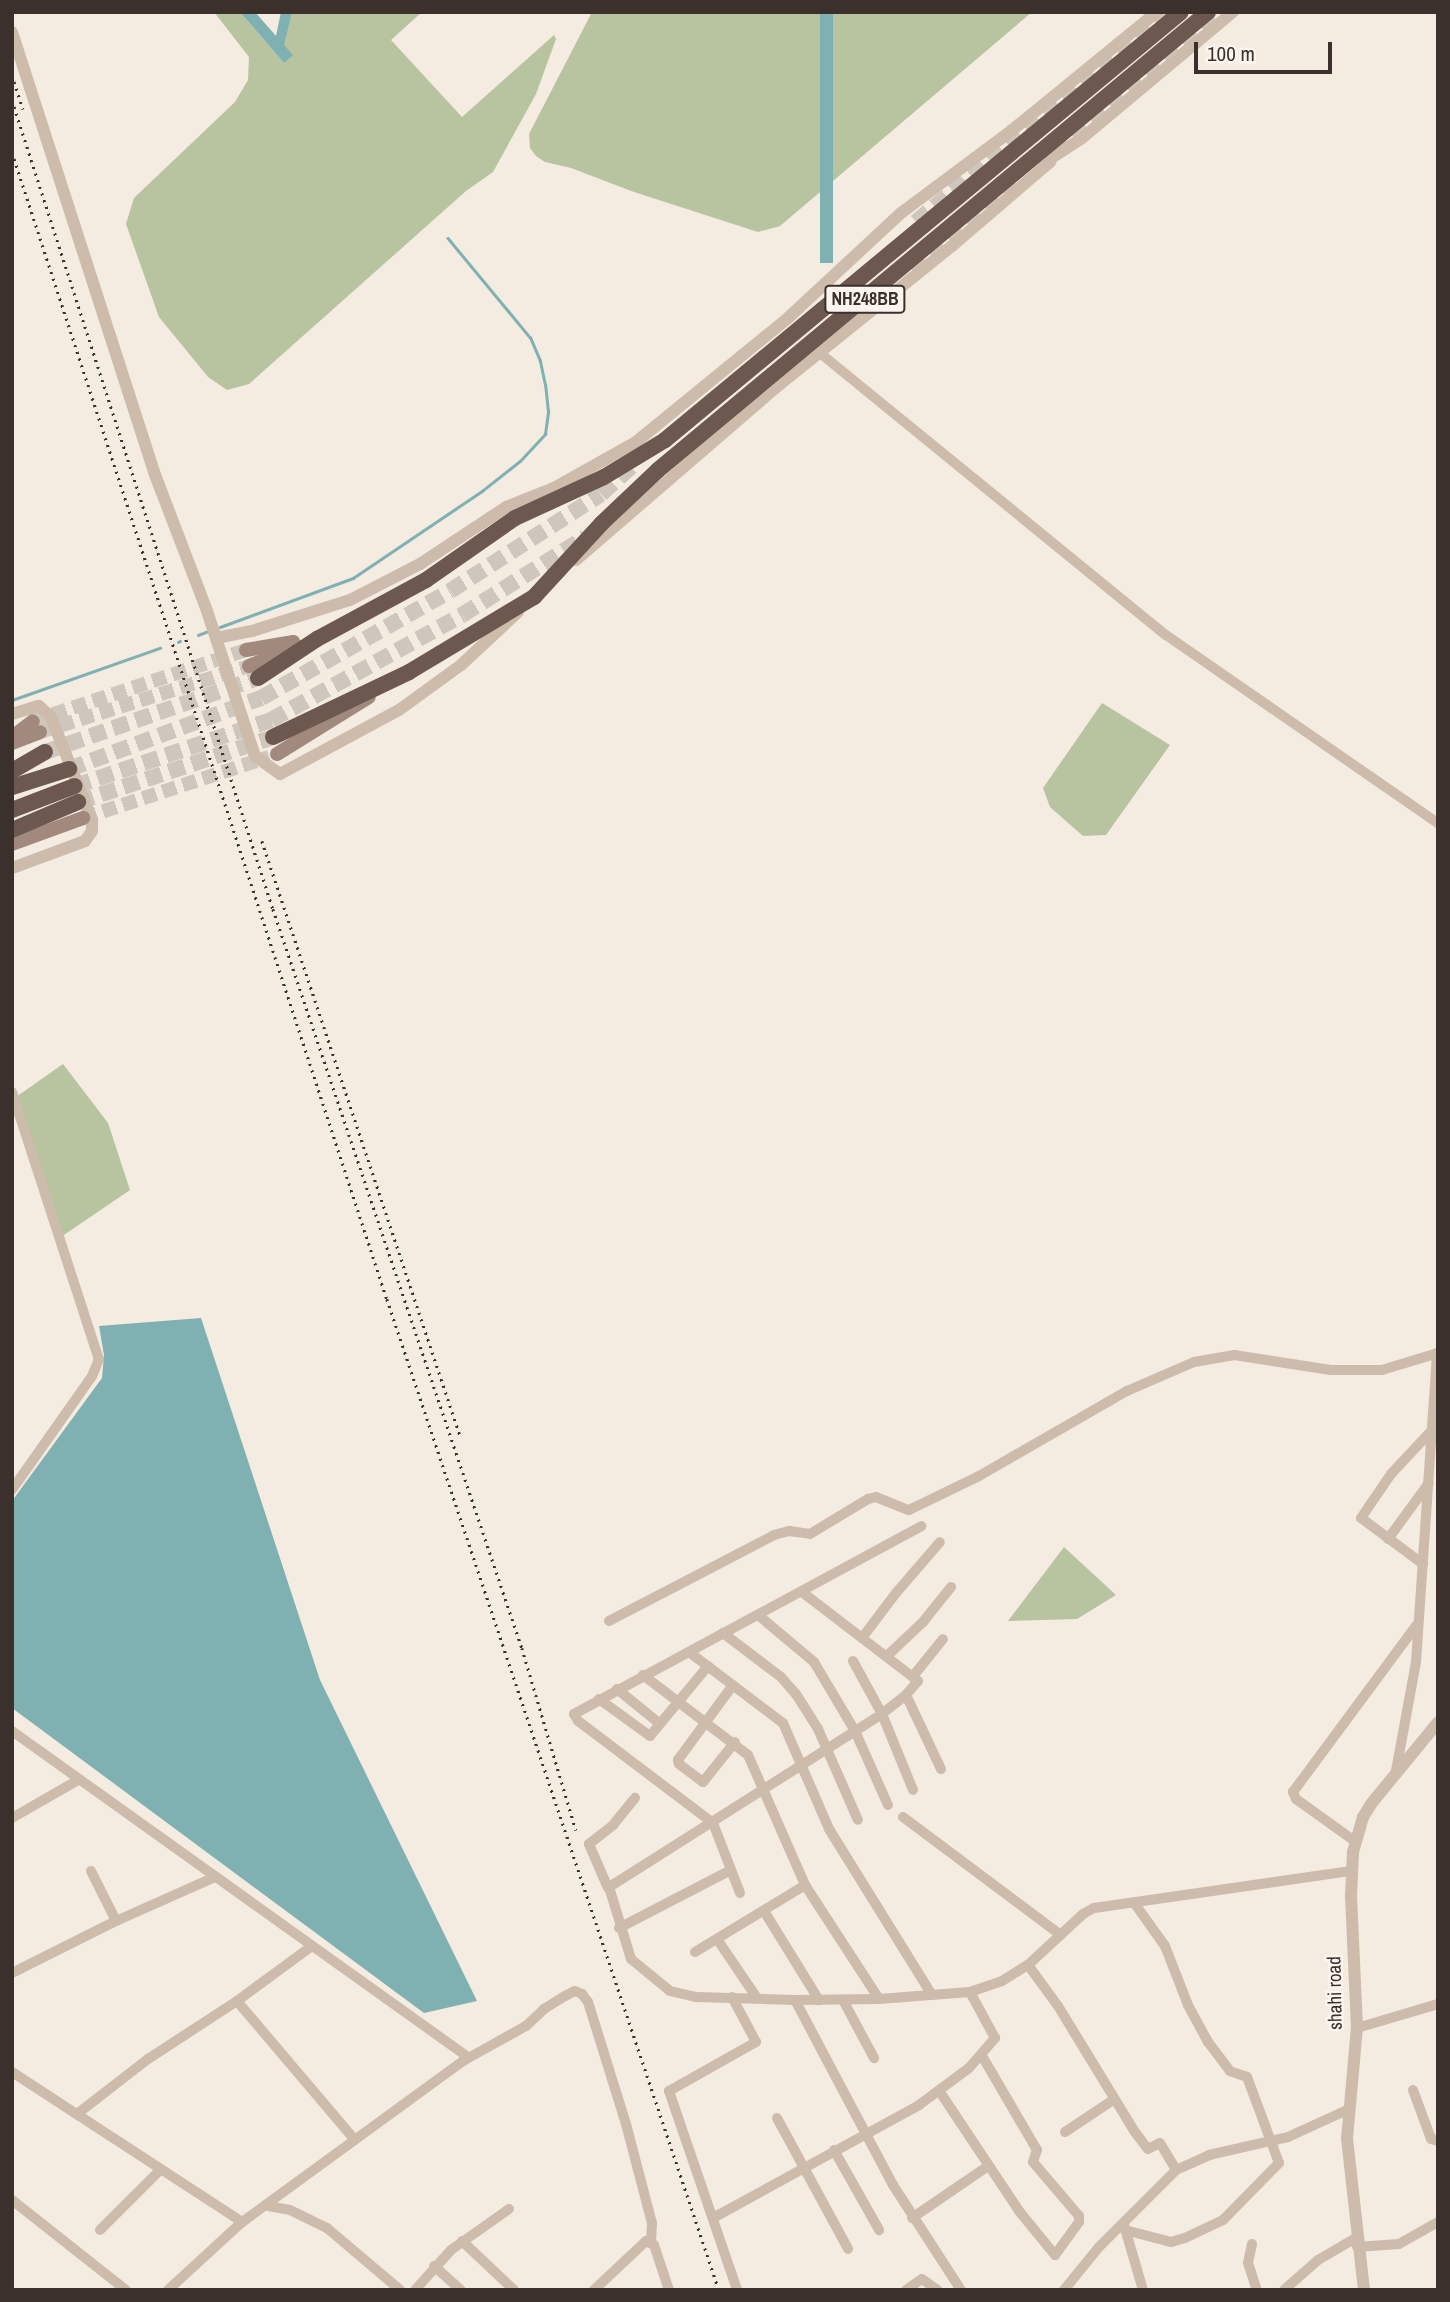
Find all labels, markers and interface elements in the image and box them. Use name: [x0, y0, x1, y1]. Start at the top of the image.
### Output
scale bar: [1198, 28, 1336, 72]
text: 100 m: [1207, 39, 1255, 68]
road number: NH248BB: [823, 284, 907, 314]
street label: shahi road: [1323, 1956, 1347, 2030]

